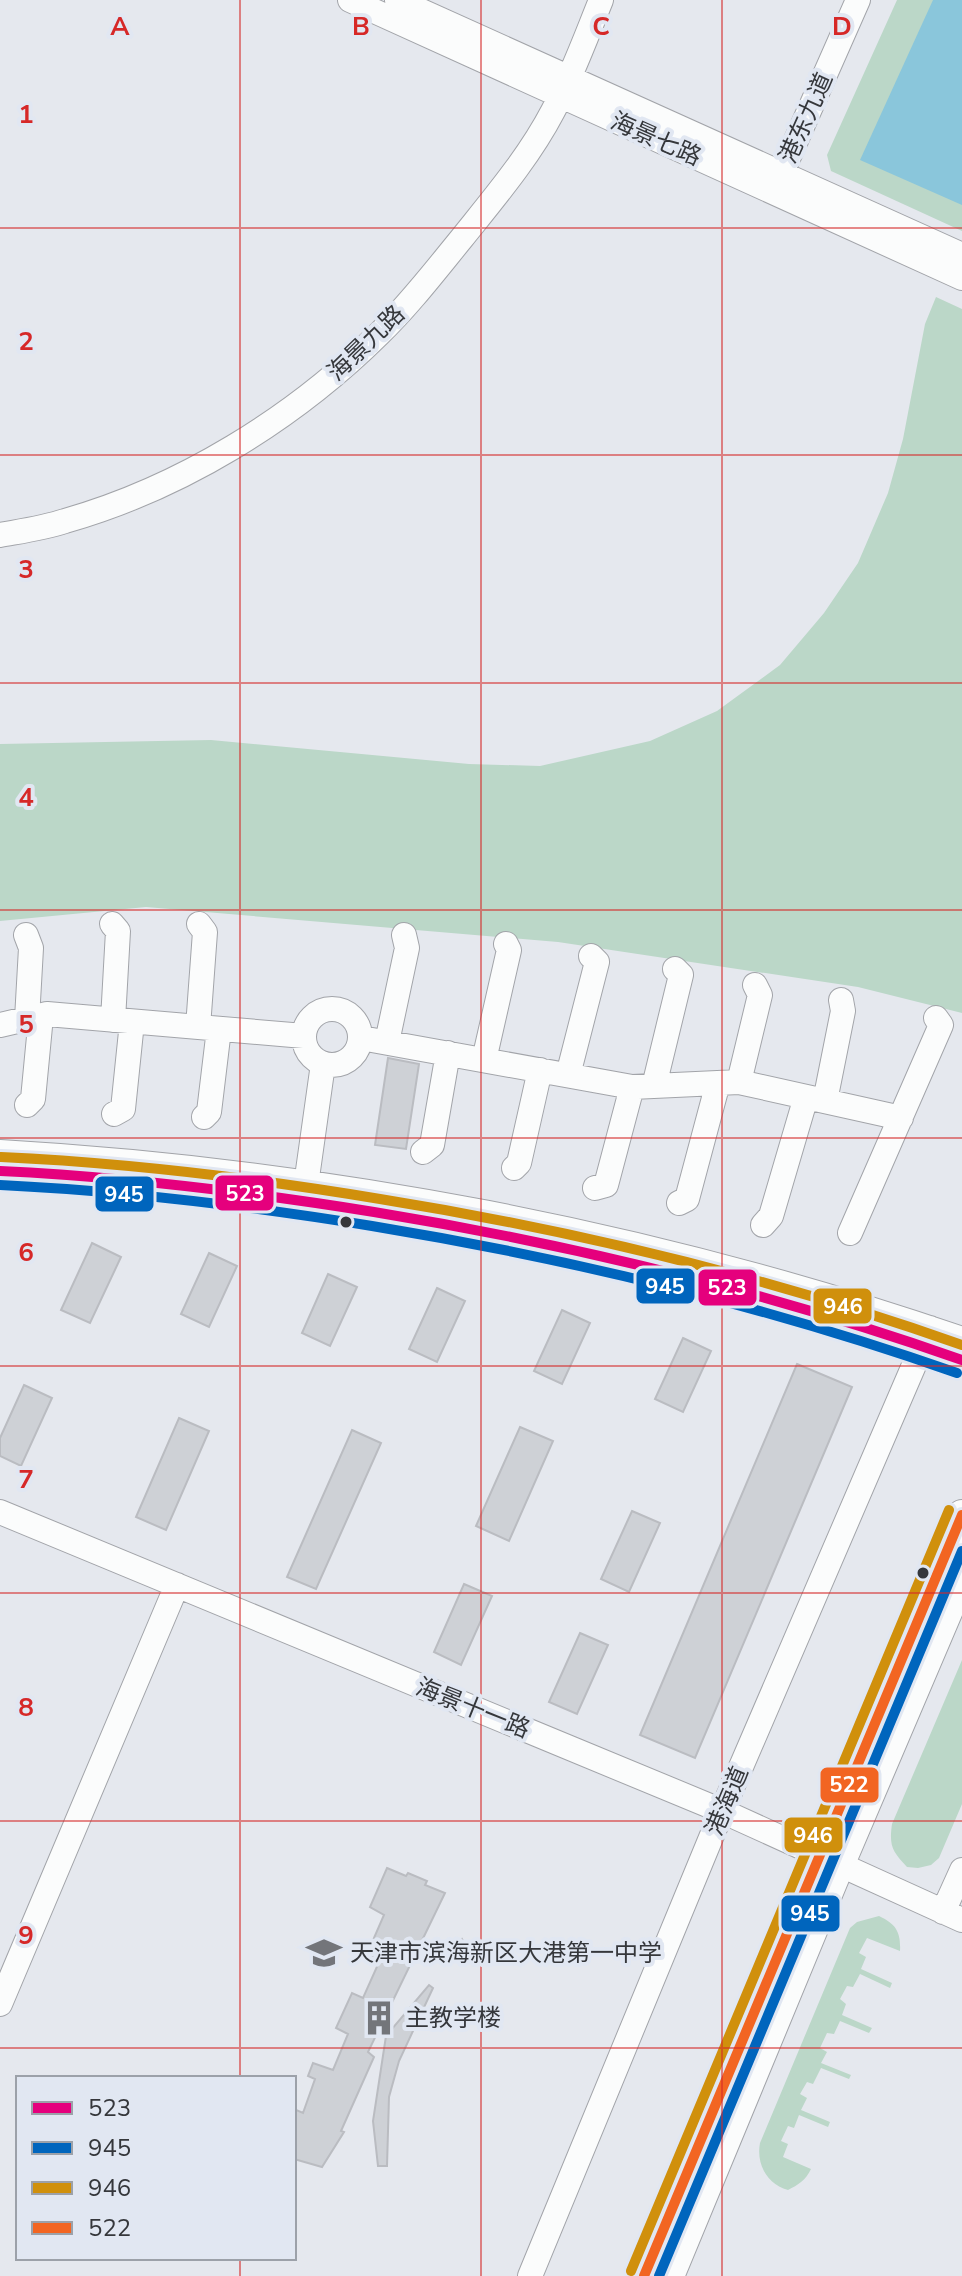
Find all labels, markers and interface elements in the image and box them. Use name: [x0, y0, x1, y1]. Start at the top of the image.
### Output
text: A: [110, 9, 130, 44]
text: B: [352, 9, 370, 44]
text: C: [592, 9, 610, 44]
text: D: [832, 9, 852, 44]
street label: 港东九道: [772, 68, 840, 168]
text: 1: [18, 97, 34, 132]
street label: 海景七路: [606, 105, 706, 173]
street label: 海景九路: [320, 298, 412, 388]
text: 2: [18, 324, 34, 359]
text: 3: [18, 552, 34, 587]
text: 4: [18, 780, 34, 815]
text: 5: [18, 1007, 34, 1042]
line badge: 523: [214, 1174, 275, 1212]
line badge: 945: [94, 1175, 155, 1213]
text: 523: [225, 1179, 265, 1209]
text: 945: [104, 1180, 144, 1210]
unlabelled marker: [338, 1214, 354, 1230]
text: 6: [18, 1235, 34, 1270]
line badge: 945: [635, 1267, 696, 1305]
line badge: 523: [697, 1268, 758, 1307]
text: 945: [645, 1272, 685, 1302]
text: 523: [707, 1273, 747, 1303]
line badge: 946: [812, 1287, 873, 1325]
text: 946: [823, 1292, 863, 1322]
text: 7: [18, 1462, 34, 1497]
unlabelled marker: [915, 1565, 931, 1581]
street label: 海景十一路: [411, 1671, 535, 1745]
text: 8: [18, 1690, 34, 1725]
street label: 港海道: [698, 1762, 756, 1840]
line badge: 522: [819, 1766, 880, 1804]
text: 522: [829, 1770, 869, 1800]
line badge: 946: [783, 1816, 844, 1854]
text: 946: [793, 1821, 833, 1851]
line badge: 945: [780, 1894, 841, 1933]
text: 945: [790, 1899, 830, 1929]
text: 9: [18, 1918, 34, 1953]
school or university icon: 天津市滨海新区大港第一中学: [305, 1934, 343, 1972]
place label: 天津市滨海新区大港第一中学: [350, 1937, 662, 1969]
building icon: 主教学楼: [360, 1999, 398, 2037]
place label: 主教学楼: [405, 2002, 501, 2034]
legend: [16, 2076, 296, 2260]
text: 523: [88, 2092, 131, 2124]
text: 945: [88, 2132, 131, 2164]
text: 946: [88, 2172, 131, 2204]
text: 522: [88, 2212, 131, 2244]

